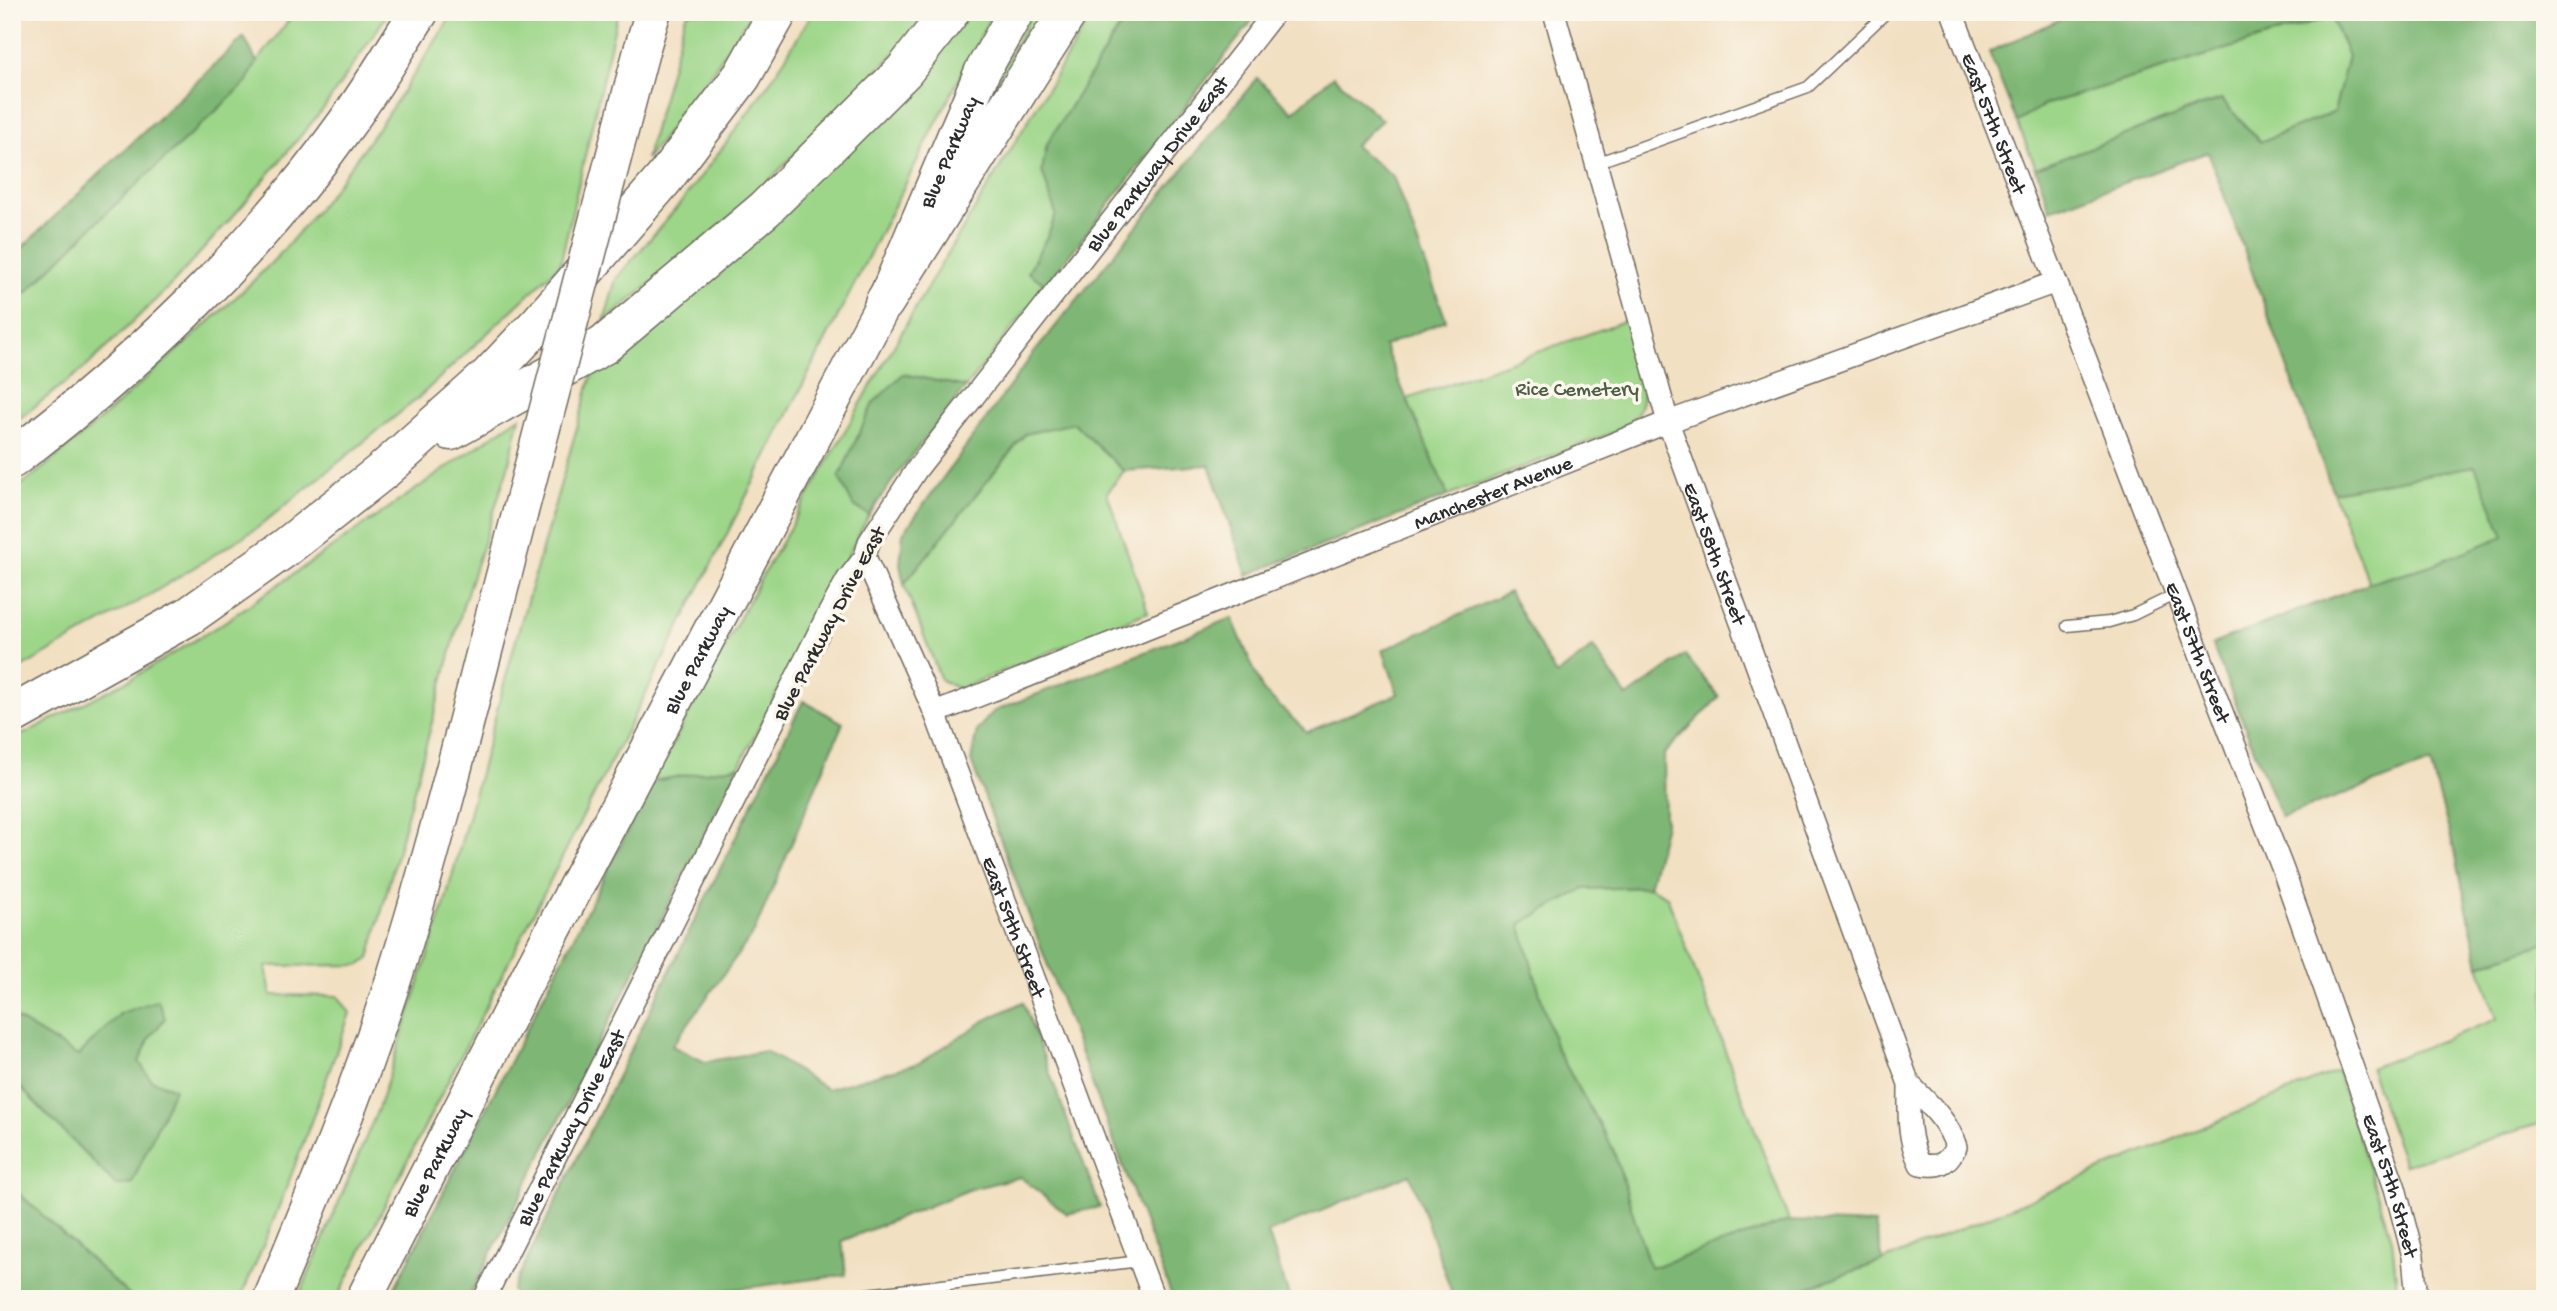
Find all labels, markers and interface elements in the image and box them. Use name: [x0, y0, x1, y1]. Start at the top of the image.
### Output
street label: East 57th Street: [1953, 50, 2031, 201]
street label: Blue Parkway Drive East: [1082, 71, 1237, 259]
street label: Blue Parkway: [916, 93, 986, 214]
park label: Rice Cemetery: [1515, 379, 1639, 404]
street label: Manchester Avenue: [1411, 452, 1578, 538]
street label: East 58th Street: [1675, 480, 1751, 631]
street label: Blue Parkway Drive East: [769, 521, 894, 727]
street label: East 57th Street: [2157, 579, 2235, 730]
street label: Blue Parkway: [660, 602, 738, 720]
street label: East 59th Street: [974, 854, 1050, 1004]
street label: Blue Parkway Drive East: [513, 1025, 634, 1232]
street label: Blue Parkway: [398, 1105, 475, 1223]
street label: East 57th Street: [2354, 1111, 2422, 1263]

